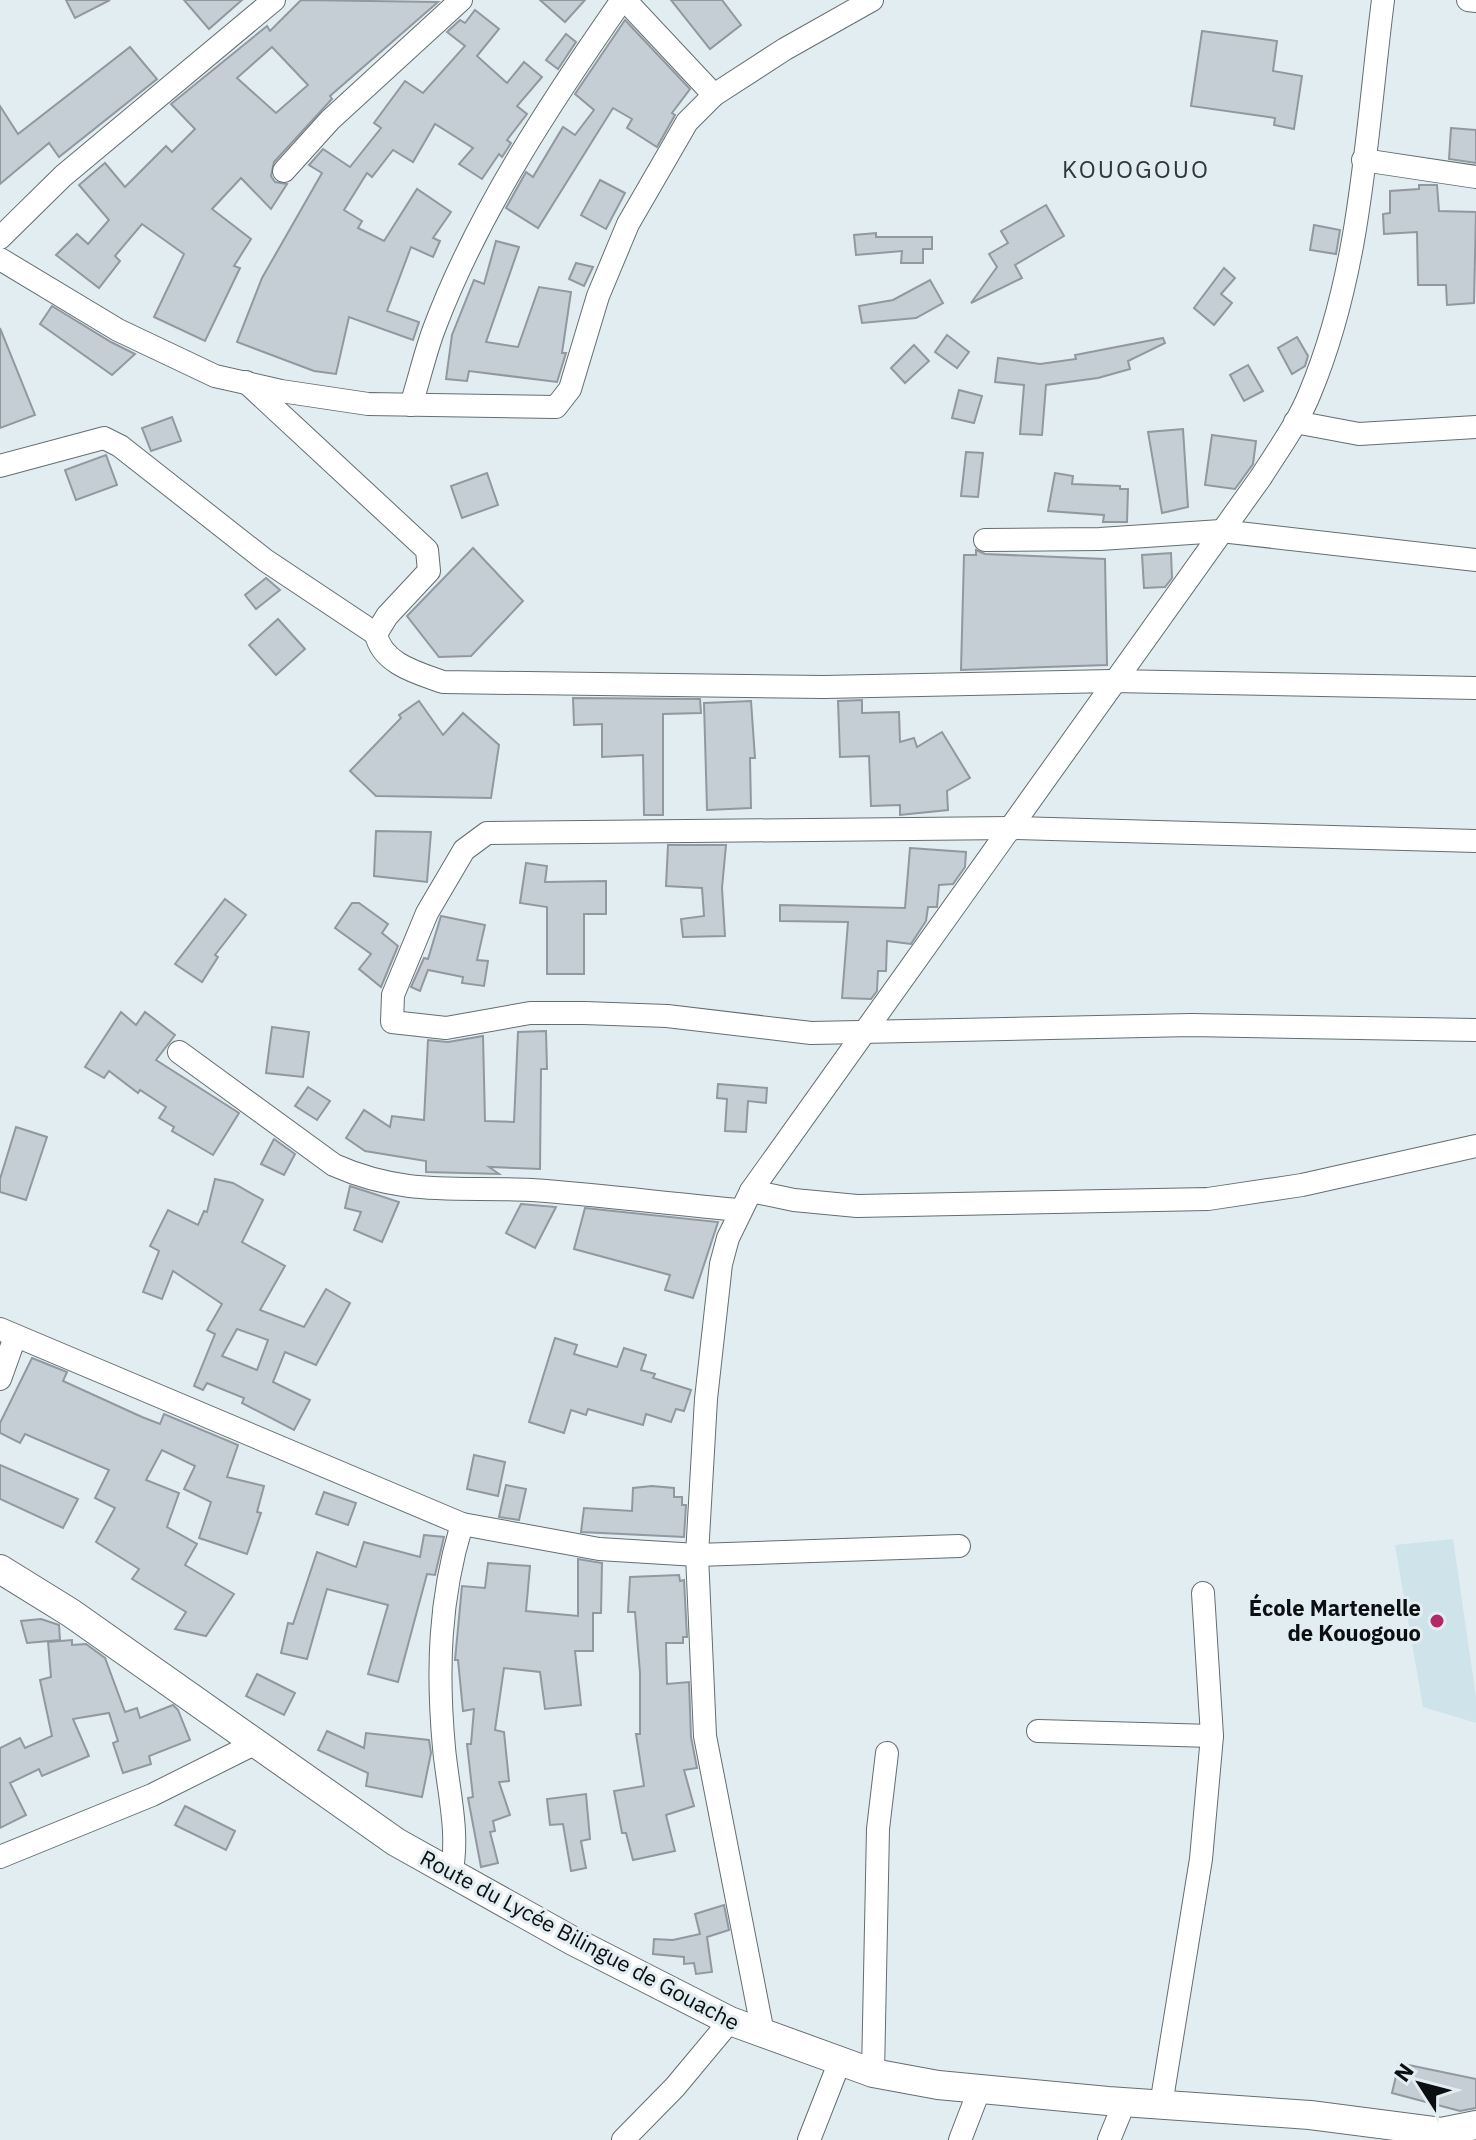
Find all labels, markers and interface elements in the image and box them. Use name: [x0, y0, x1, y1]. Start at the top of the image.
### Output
district label: KOUOGOUO: [1062, 153, 1210, 185]
place label: École Martenelle de Kouogouo: [1249, 1593, 1421, 1647]
marker: École Martenelle de Kouogouo: [1428, 1612, 1446, 1630]
street label: Route du Lycée Bilingue de Gouache: [415, 1843, 745, 2036]
north arrow: [1380, 2044, 1460, 2124]
text: N: [1387, 2057, 1420, 2087]

